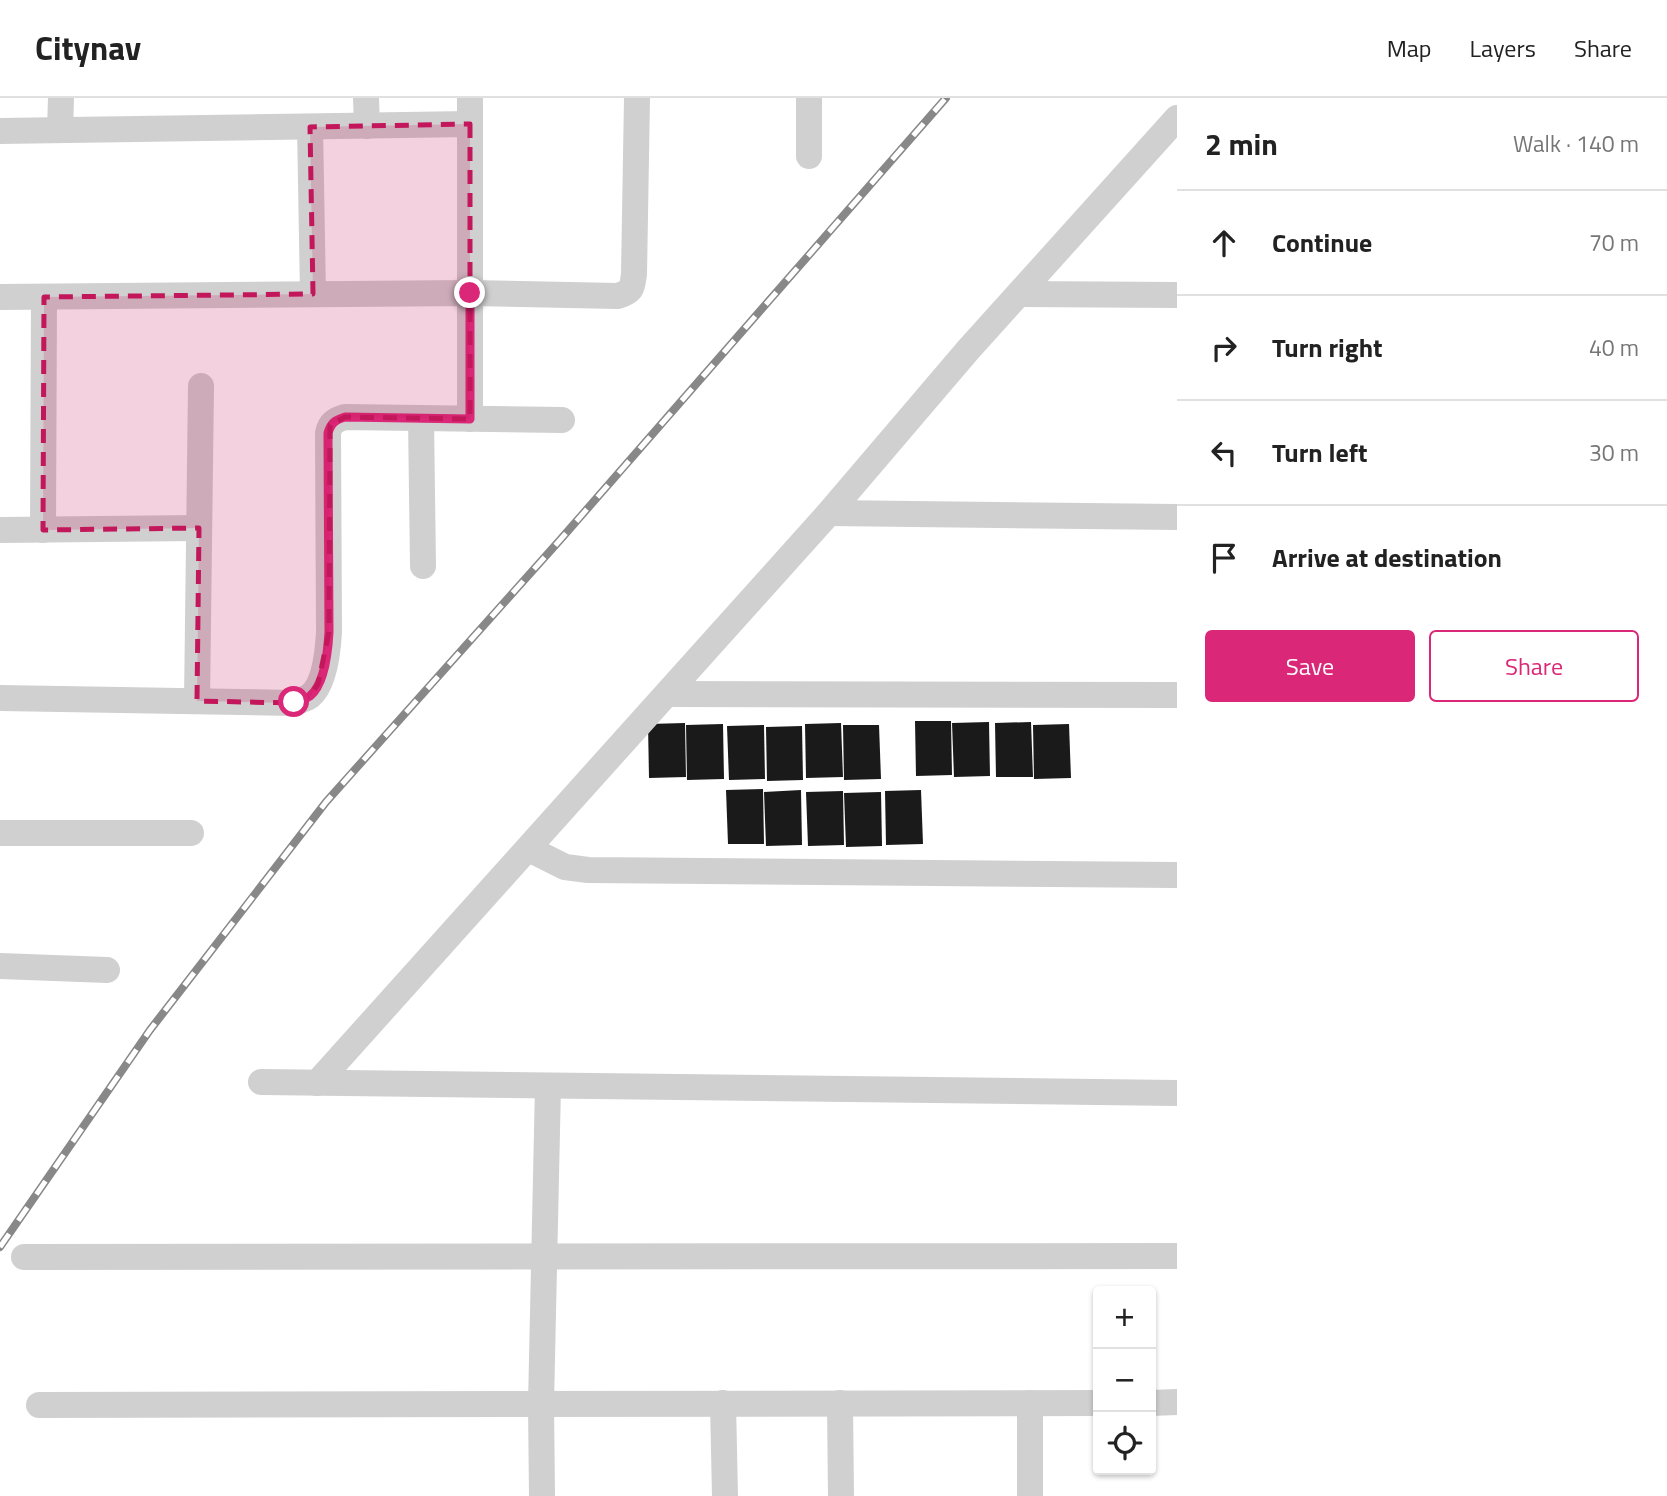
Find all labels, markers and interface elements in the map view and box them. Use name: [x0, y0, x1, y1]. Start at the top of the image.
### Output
text: Citynav: [35, 23, 141, 73]
text: Map: [1387, 30, 1432, 66]
text: Layers: [1470, 30, 1536, 66]
text: Share: [1574, 30, 1632, 66]
text: 2 min: [1205, 121, 1278, 167]
text: Walk · 140 m: [1513, 126, 1639, 161]
text: Continue: [1272, 223, 1372, 262]
icon: ahead: [1205, 224, 1243, 262]
text: 70 m: [1589, 225, 1639, 260]
route end: [454, 277, 485, 308]
text: Turn right: [1272, 328, 1383, 367]
icon: right: [1205, 329, 1243, 367]
text: 40 m: [1589, 330, 1639, 365]
text: Turn left: [1272, 433, 1367, 472]
icon: left: [1205, 434, 1243, 472]
text: 30 m: [1589, 435, 1639, 470]
text: Arrive at destination: [1272, 538, 1502, 577]
icon: arrive: [1205, 539, 1243, 577]
button: Save: [1205, 630, 1415, 702]
button: Share: [1429, 630, 1639, 702]
route start: [278, 686, 309, 717]
map controls: [1093, 1286, 1156, 1475]
button: +: [1093, 1286, 1156, 1349]
button: −: [1093, 1349, 1156, 1412]
button: locate: [1093, 1412, 1156, 1475]

